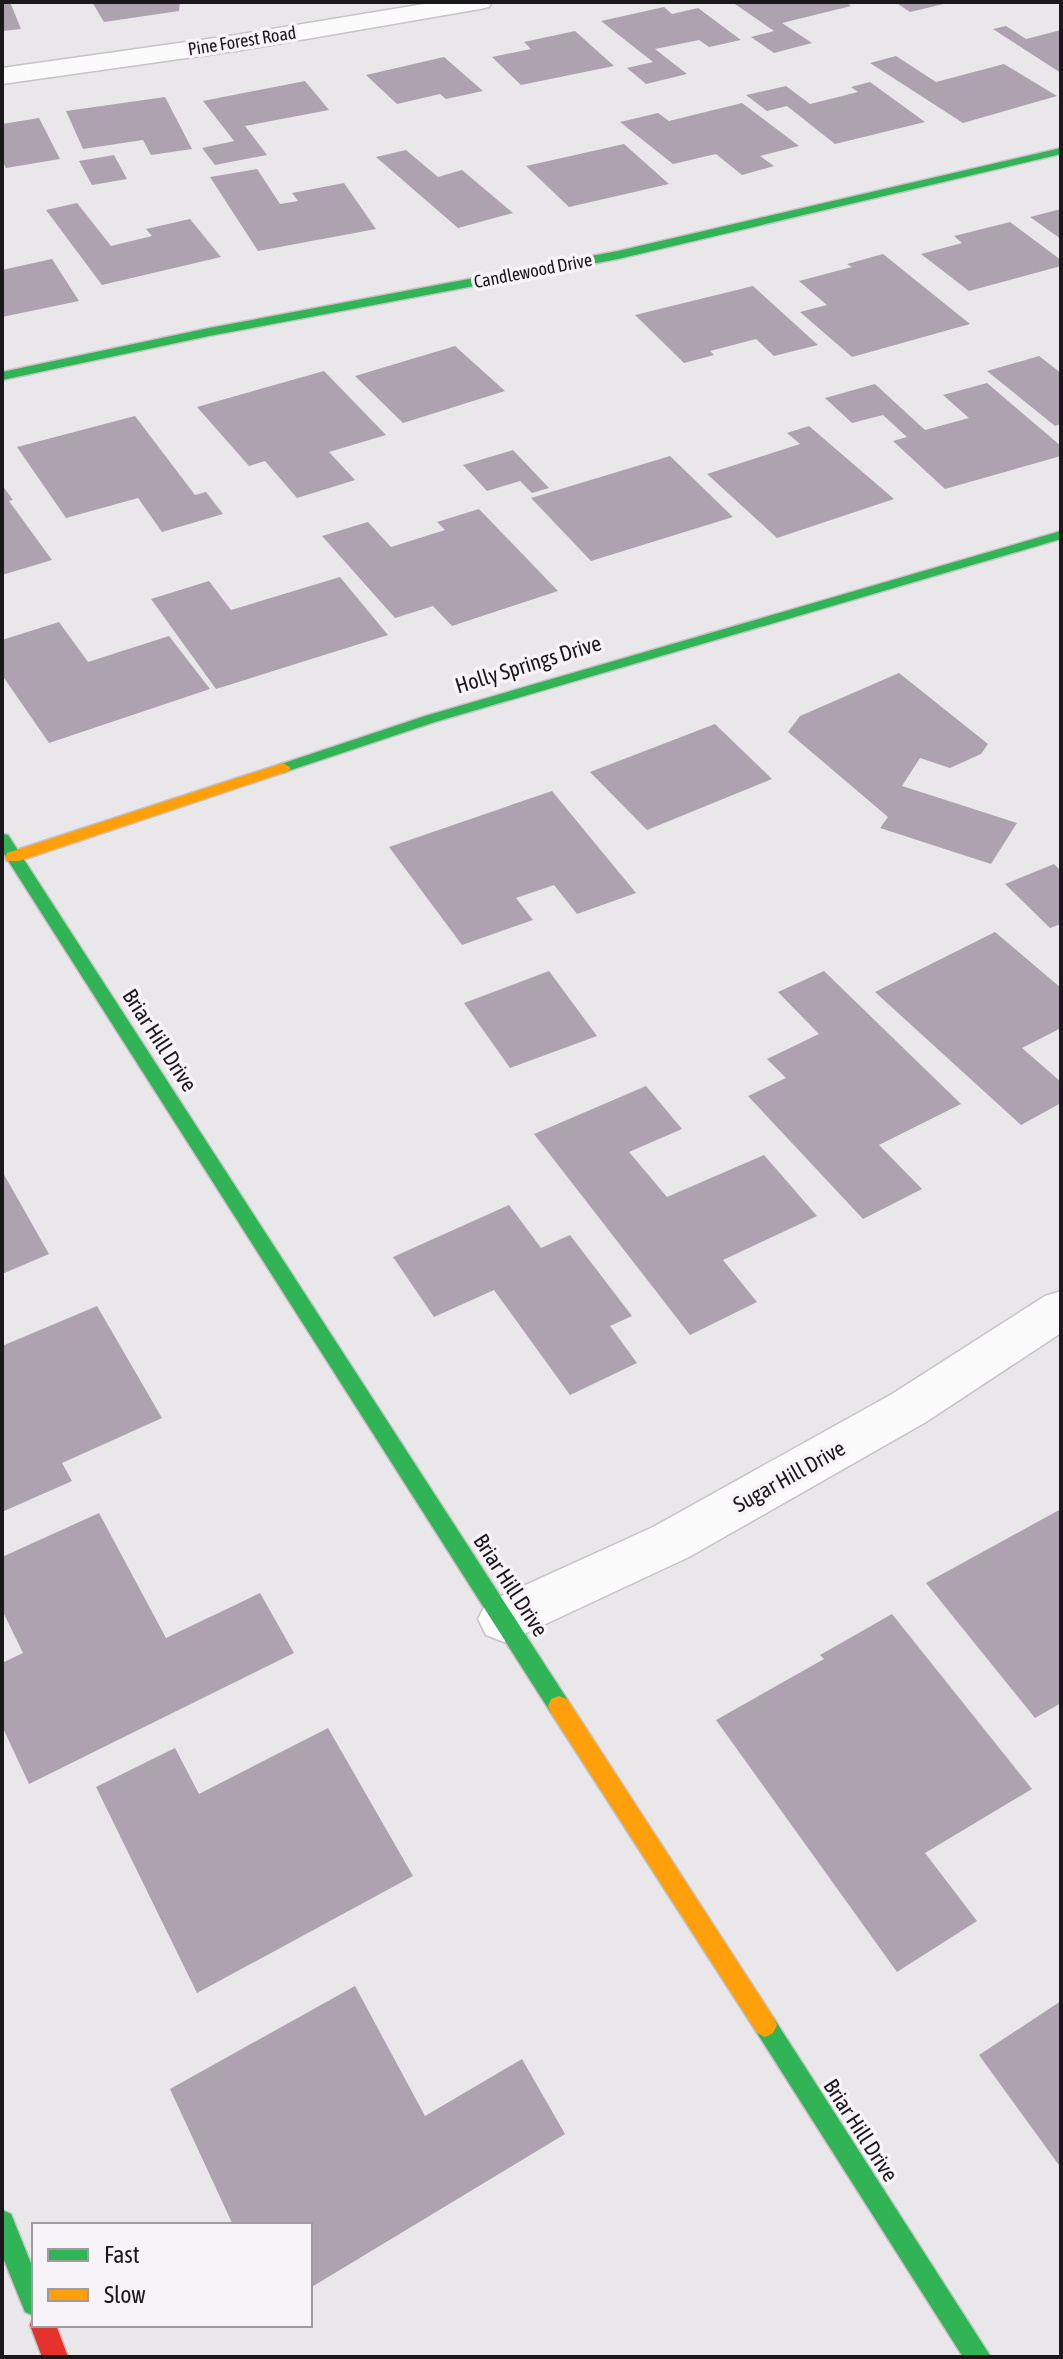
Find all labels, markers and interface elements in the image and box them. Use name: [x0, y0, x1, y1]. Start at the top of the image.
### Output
street label: Pine Forest Road: [186, 22, 297, 59]
street label: Candlewood Drive: [472, 249, 594, 292]
street label: Holly Springs Drive: [452, 629, 604, 699]
street label: Briar Hill Drive: [117, 984, 203, 1096]
street label: Sugar Hill Drive: [729, 1435, 849, 1517]
street label: Briar Hill Drive: [468, 1529, 554, 1641]
street label: Briar Hill Drive: [818, 2074, 904, 2186]
legend: [32, 2223, 312, 2327]
text: Fast: [104, 2241, 140, 2268]
text: Slow: [104, 2281, 146, 2308]

